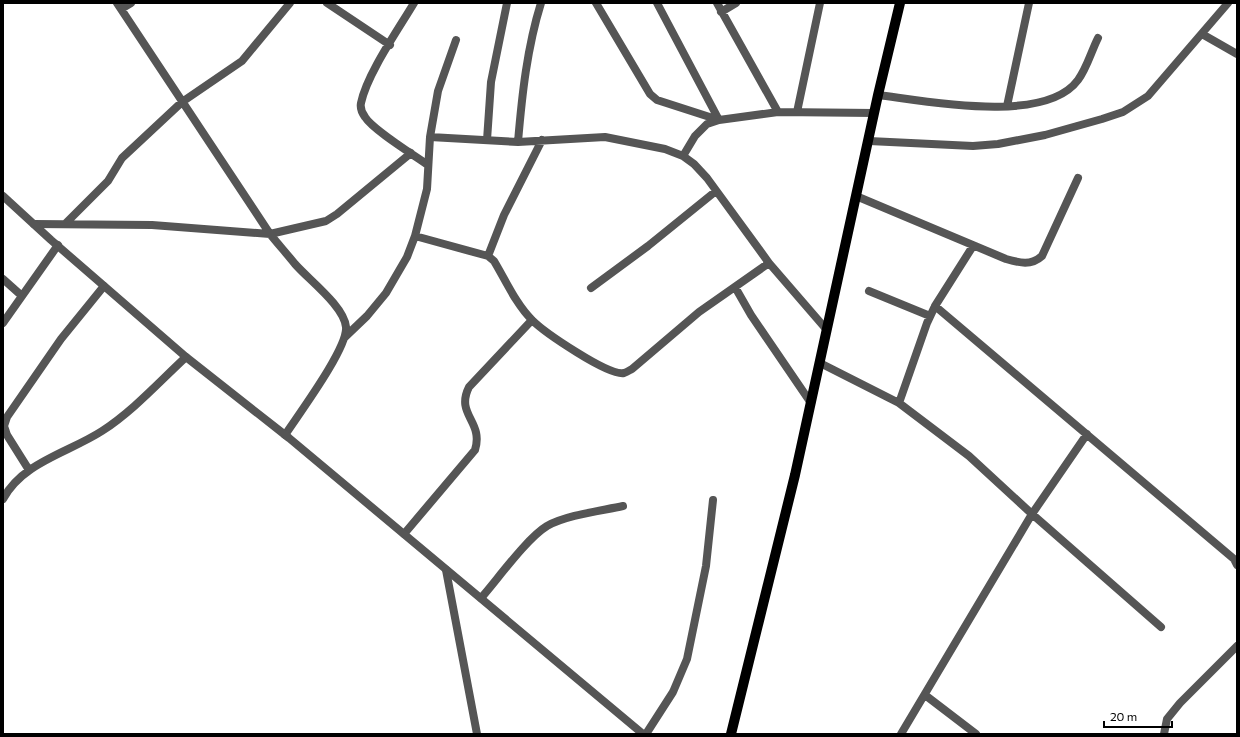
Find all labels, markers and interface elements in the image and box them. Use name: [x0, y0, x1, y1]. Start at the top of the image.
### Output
scale bar: [1104, 703, 1172, 729]
text: 20 m: [1110, 709, 1137, 723]

